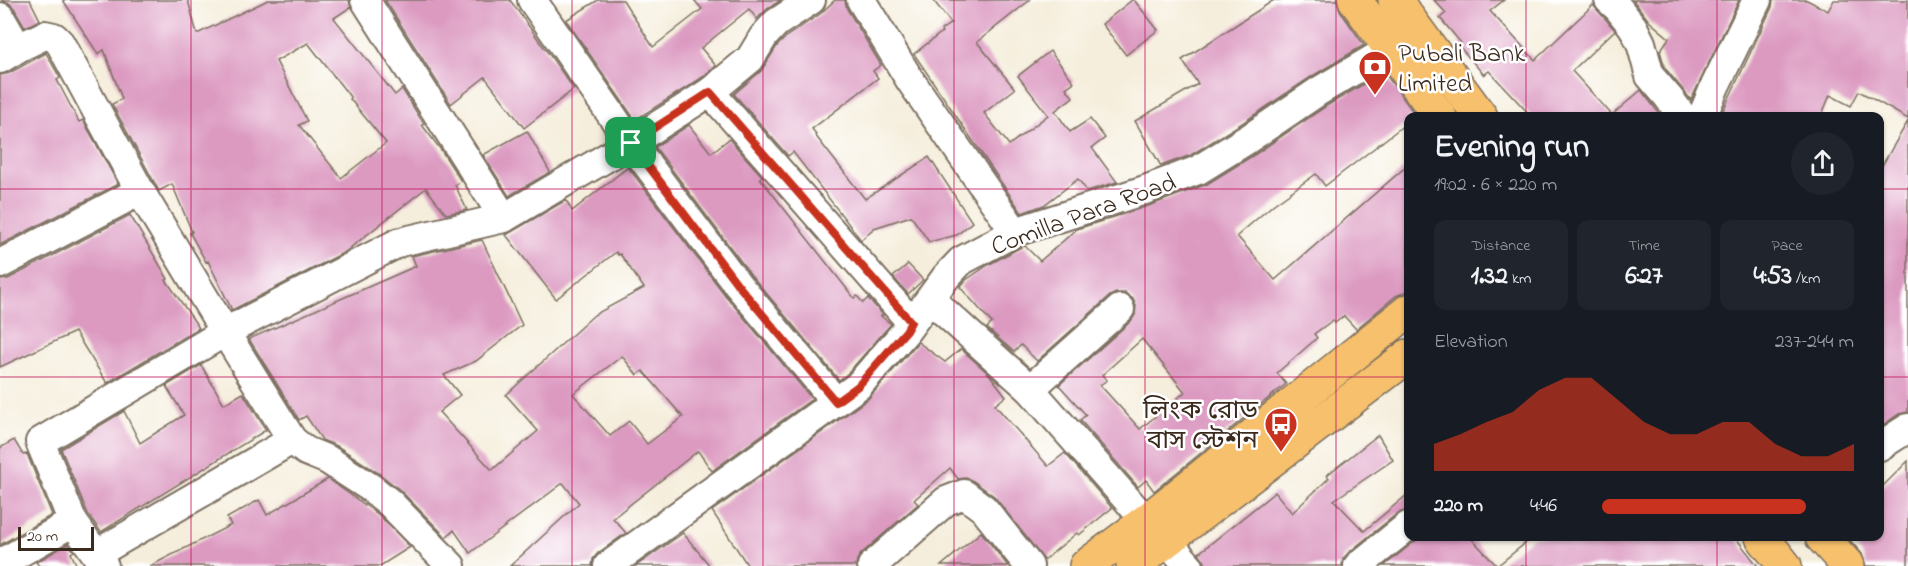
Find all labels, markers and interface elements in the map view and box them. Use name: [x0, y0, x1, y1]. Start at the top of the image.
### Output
place label: Pubali Bank Limited: [1398, 36, 1526, 104]
bank icon: Pubali Bank Limited: [1357, 49, 1393, 96]
pin: [605, 117, 656, 168]
text: Evening run: [1434, 124, 1589, 172]
icon: arrive: [614, 126, 647, 159]
button: share: [1791, 132, 1854, 195]
street label: Comilla Para Road: [986, 165, 1182, 267]
text: 19:02 · 6 × 220 m: [1434, 171, 1557, 200]
text: Distance: [1472, 234, 1530, 258]
text: Time: [1628, 234, 1660, 258]
text: Pace: [1771, 234, 1803, 258]
text: 1.32: [1471, 258, 1508, 296]
text: 6:27: [1625, 258, 1663, 296]
text: 4:53: [1754, 258, 1792, 296]
text: km: [1508, 267, 1531, 291]
text: /km: [1792, 267, 1820, 291]
text: Elevation: [1434, 328, 1508, 357]
text: 237–244 m: [1775, 328, 1854, 357]
place label: লিংক রোড বাস স্টেশন: [1142, 393, 1258, 461]
bus stop icon: লিংক রোড বাস স্টেশন: [1263, 406, 1299, 453]
text: 220 m: [1434, 492, 1483, 521]
text: 4:46: [1530, 492, 1557, 521]
scale bar: [18, 524, 94, 552]
text: 20 m: [27, 525, 58, 549]

